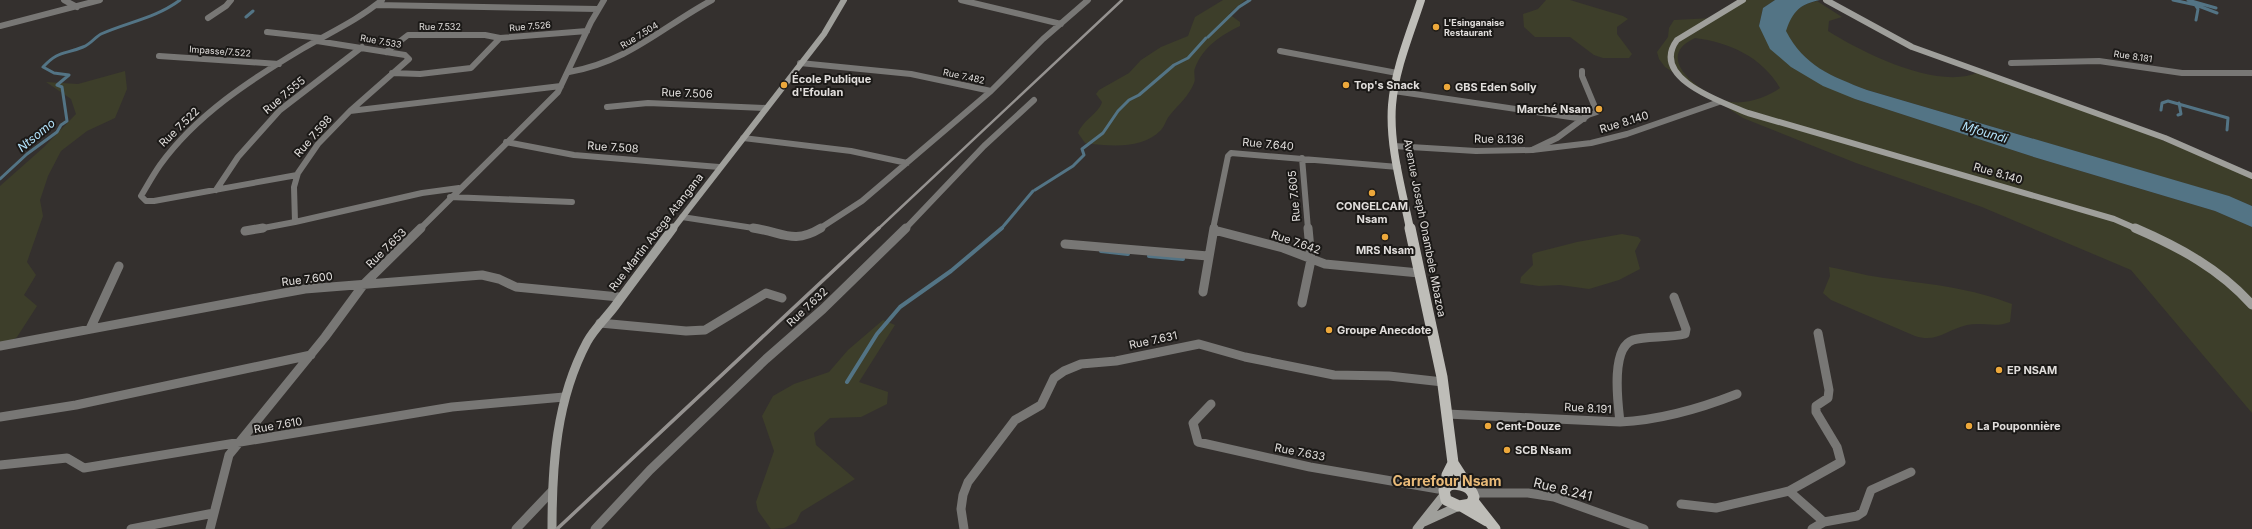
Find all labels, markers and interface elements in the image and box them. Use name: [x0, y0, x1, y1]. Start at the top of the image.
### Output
place label: L'Esinganaise Restaurant: [1444, 17, 1505, 38]
street label: Rue 7.526: [509, 19, 552, 33]
street label: Rue 7.504: [618, 19, 660, 51]
street label: Rue 7.532: [419, 21, 461, 32]
marker: L'Esinganaise Restaurant: [1431, 22, 1441, 32]
street label: Rue 7.533: [359, 32, 403, 50]
street label: Impasse/7.522: [189, 43, 251, 59]
street label: Rue 8.181: [2113, 48, 2153, 64]
street label: Rue 7.482: [942, 66, 986, 86]
place label: École Publique d'Efoulan: [792, 72, 872, 99]
street label: Rue 7.555: [260, 73, 308, 117]
place label: Top's Snack: [1354, 78, 1420, 92]
marker: École Publique d'Efoulan: [779, 80, 789, 90]
marker: Top's Snack: [1341, 80, 1351, 90]
place label: GBS Eden Solly: [1455, 80, 1537, 94]
marker: GBS Eden Solly: [1442, 82, 1452, 92]
street label: Rue 7.506: [661, 85, 713, 101]
place label: Marché Nsam: [1517, 102, 1591, 116]
street label: Rue 7.522: [156, 104, 202, 150]
marker: Marché Nsam: [1594, 104, 1604, 114]
street label: Rue 8.140: [1598, 108, 1650, 136]
street label: Rue 7.598: [291, 112, 335, 160]
water label: Ntsomo: [14, 115, 58, 155]
water label: Mfoundi: [1961, 118, 2011, 146]
street label: Rue 8.136: [1474, 132, 1524, 146]
street label: Rue 7.640: [1242, 135, 1294, 153]
street label: Rue 7.508: [587, 138, 639, 156]
street label: Avenue Joseph Onambele Mbazoa: [1401, 138, 1449, 318]
street label: Rue 8.140: [1972, 159, 2024, 187]
street label: Rue Martin Abega Atangana: [606, 170, 706, 294]
street label: Rue 7.605: [1285, 170, 1303, 222]
marker: CONGELCAM Nsam: [1367, 188, 1377, 198]
place label: CONGELCAM Nsam: [1336, 199, 1408, 226]
street label: Rue 7.653: [363, 225, 409, 271]
street label: Rue 7.642: [1269, 227, 1323, 257]
marker: MRS Nsam: [1380, 232, 1390, 242]
place label: MRS Nsam: [1356, 243, 1414, 257]
street label: Rue 7.600: [281, 269, 333, 289]
street label: Rue 7.632: [784, 284, 830, 330]
place label: Groupe Anecdote: [1337, 323, 1432, 337]
marker: Groupe Anecdote: [1324, 325, 1334, 335]
street label: Rue 7.631: [1128, 328, 1178, 352]
place label: EP NSAM: [2007, 363, 2057, 377]
marker: EP NSAM: [1994, 365, 2004, 375]
street label: Rue 8.191: [1564, 400, 1612, 416]
street label: Rue 7.610: [253, 414, 303, 436]
place label: Cent-Douze: [1496, 419, 1561, 433]
place label: La Pouponnière: [1977, 419, 2061, 433]
marker: Cent-Douze: [1483, 421, 1493, 431]
marker: La Pouponnière: [1964, 421, 1974, 431]
street label: Rue 7.633: [1274, 440, 1327, 464]
place label: SCB Nsam: [1515, 443, 1571, 457]
marker: SCB Nsam: [1502, 445, 1512, 455]
district label: Carrefour Nsam: [1393, 472, 1502, 489]
street label: Rue 8.241: [1532, 474, 1594, 504]

